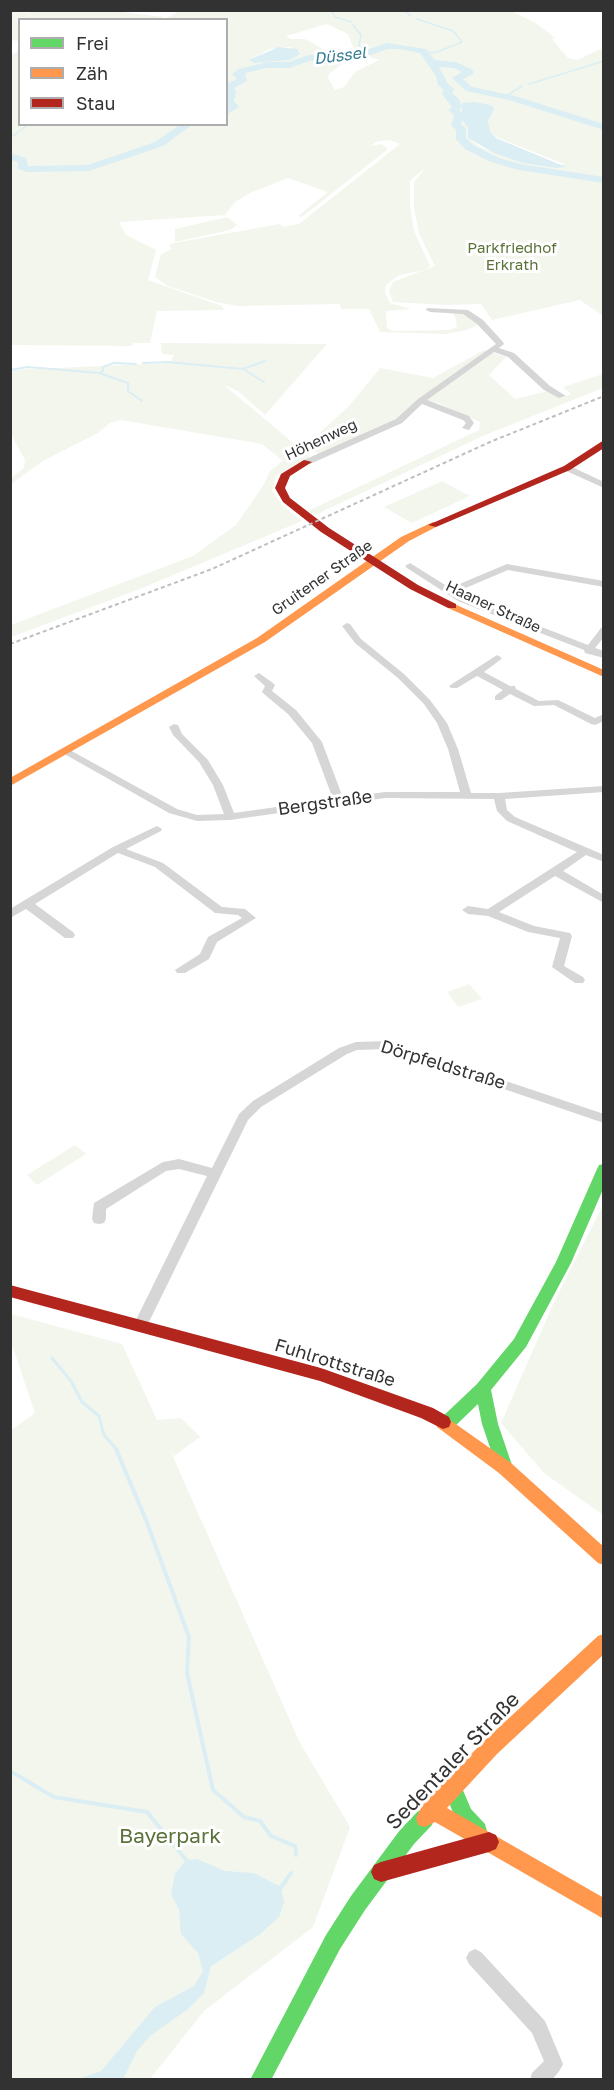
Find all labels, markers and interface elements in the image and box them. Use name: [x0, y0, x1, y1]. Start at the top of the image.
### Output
legend: [18, 18, 228, 126]
text: Frei: [76, 32, 109, 54]
water label: Düssel: [313, 43, 367, 69]
text: Zäh: [76, 62, 108, 84]
text: Stau: [76, 92, 115, 114]
park label: Parkfriedhof Erkrath: [467, 239, 557, 274]
street label: Höhenweg: [282, 416, 360, 464]
street label: Gruitener Straße: [268, 537, 376, 619]
street label: Haaner Straße: [443, 577, 543, 637]
street label: Bergstraße: [276, 786, 374, 820]
street label: Dörpfeldstraße: [378, 1036, 508, 1094]
street label: Fuhlrottstraße: [272, 1334, 398, 1392]
street label: Sedentaler Straße: [381, 1687, 525, 1835]
park label: Bayerpark: [119, 1823, 221, 1849]

